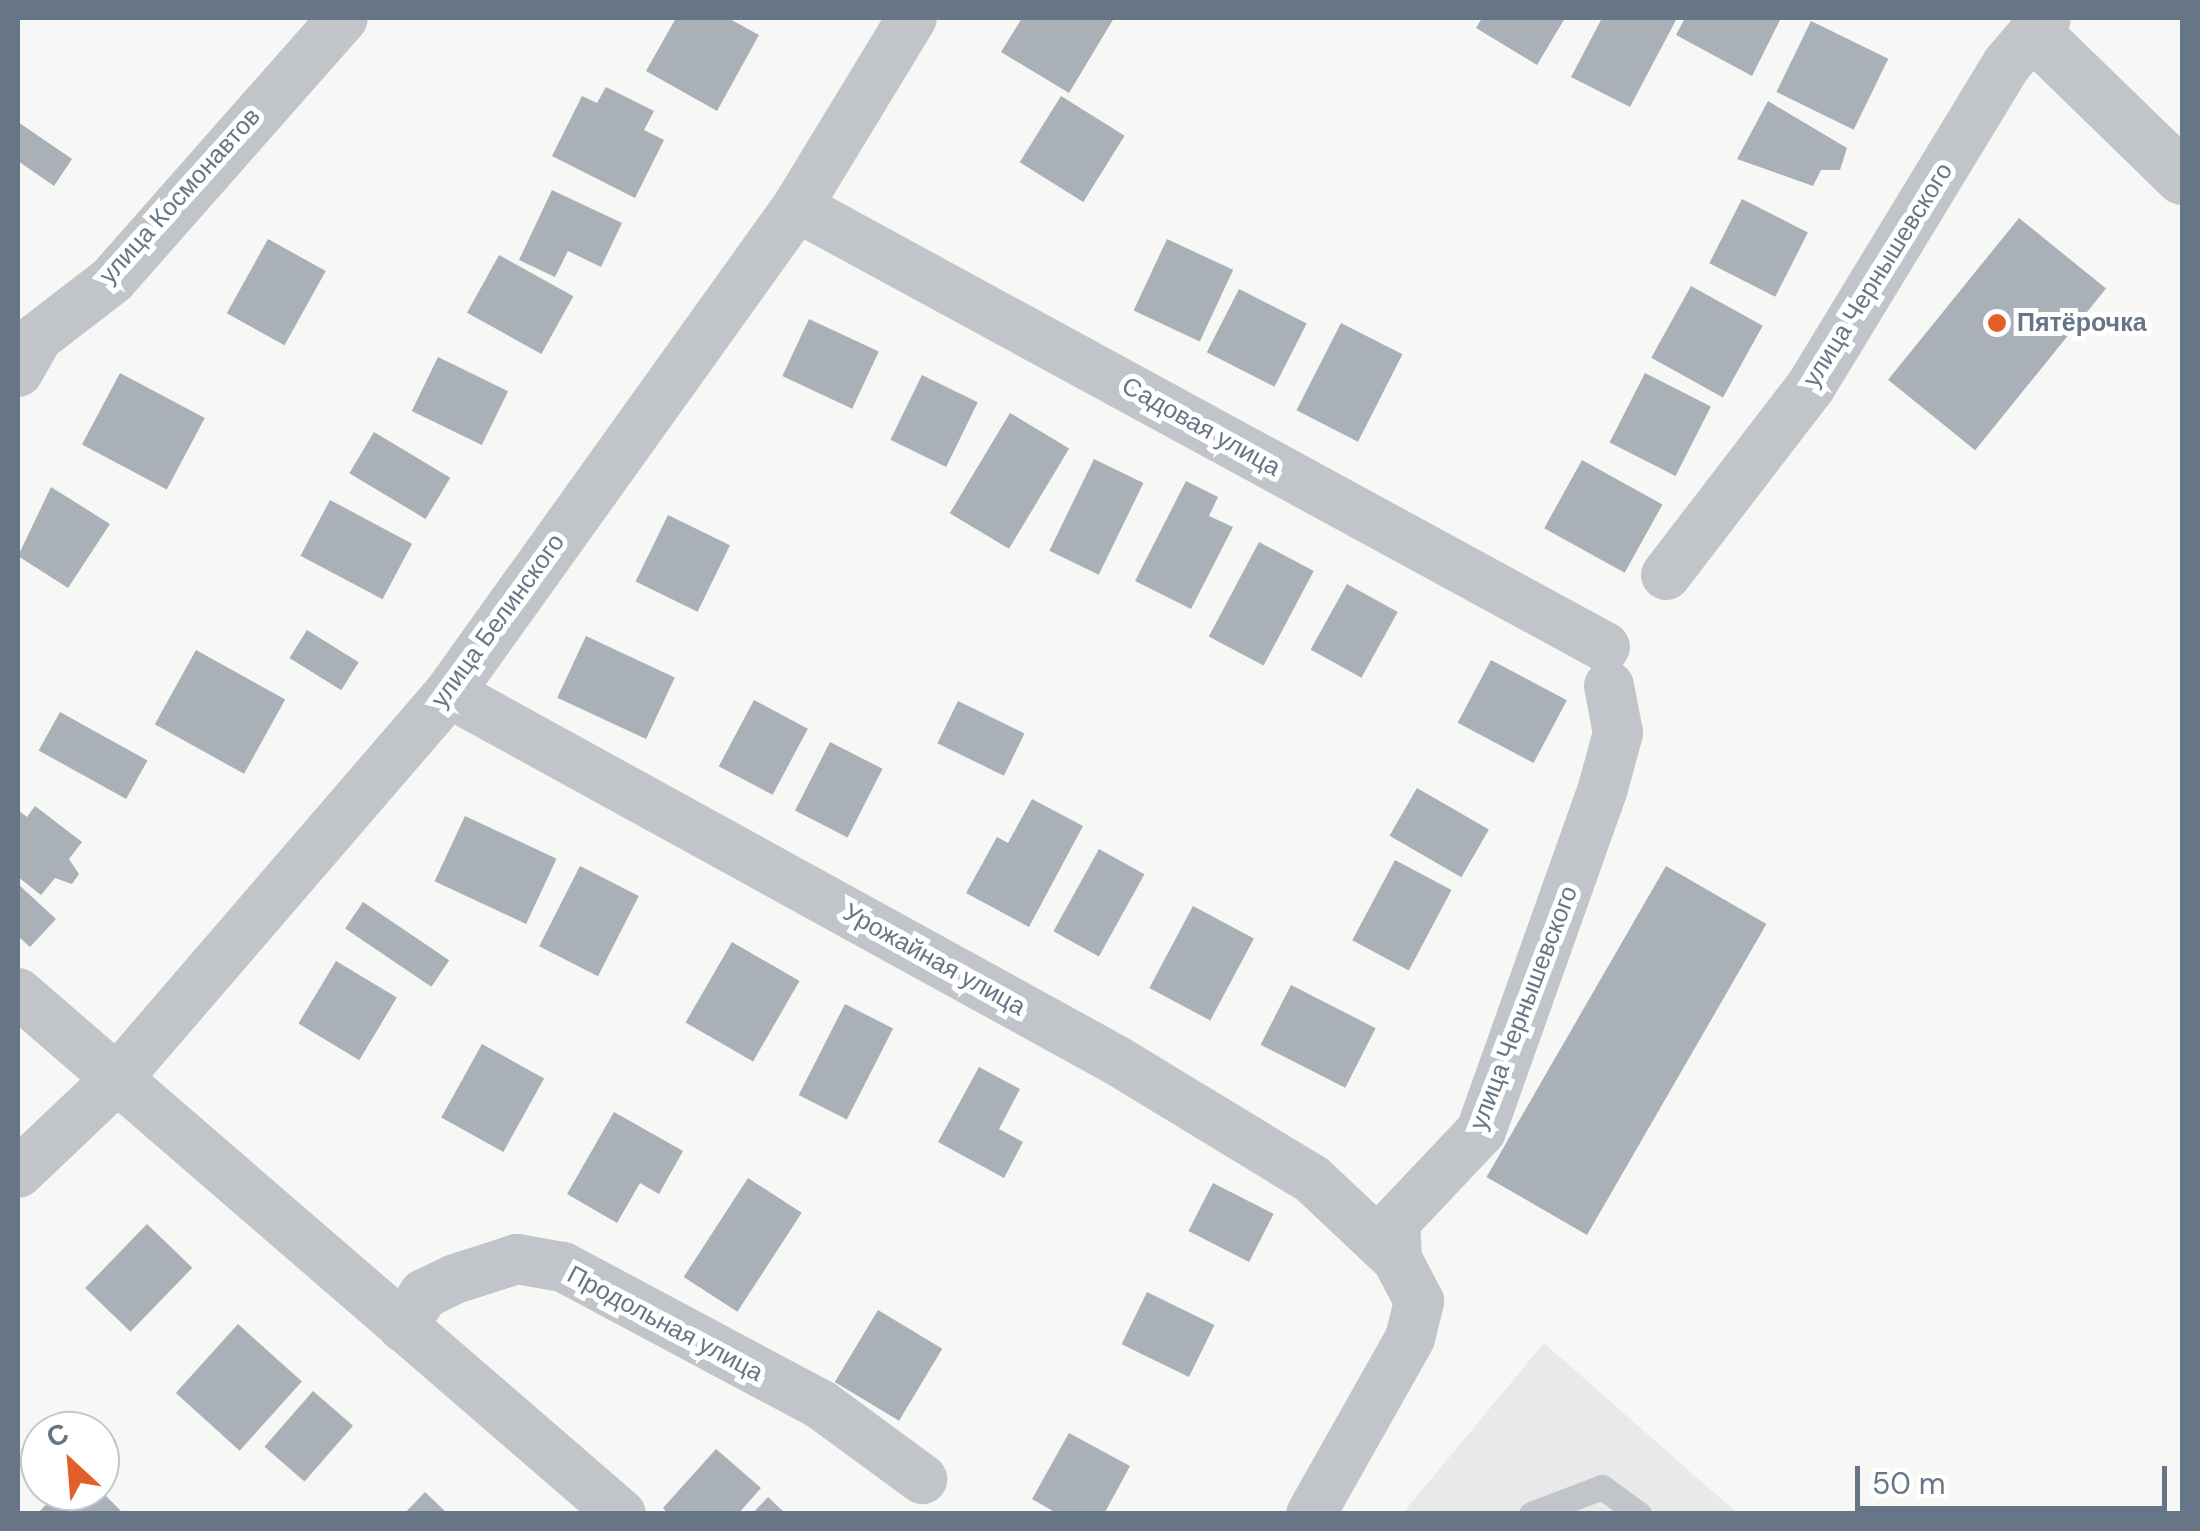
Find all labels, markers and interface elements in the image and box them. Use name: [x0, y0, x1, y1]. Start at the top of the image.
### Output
street label: улица Космонавтов: [93, 102, 267, 290]
street label: улица Чернышевского: [1797, 157, 1959, 393]
place label: Пятёрочка: [2017, 308, 2147, 338]
marker: Пятёрочка: [1986, 312, 2008, 334]
street label: Садовая улица: [1117, 371, 1285, 483]
street label: улица Белинского: [425, 528, 571, 714]
street label: улица Чернышевского: [1464, 882, 1584, 1134]
street label: Урожайная улица: [838, 898, 1030, 1022]
street label: Продольная улица: [562, 1260, 768, 1388]
north arrow: [20, 1411, 120, 1511]
text: С: [40, 1414, 75, 1456]
scale bar: [1860, 1446, 2172, 1508]
text: 50 m: [1872, 1464, 1946, 1503]

